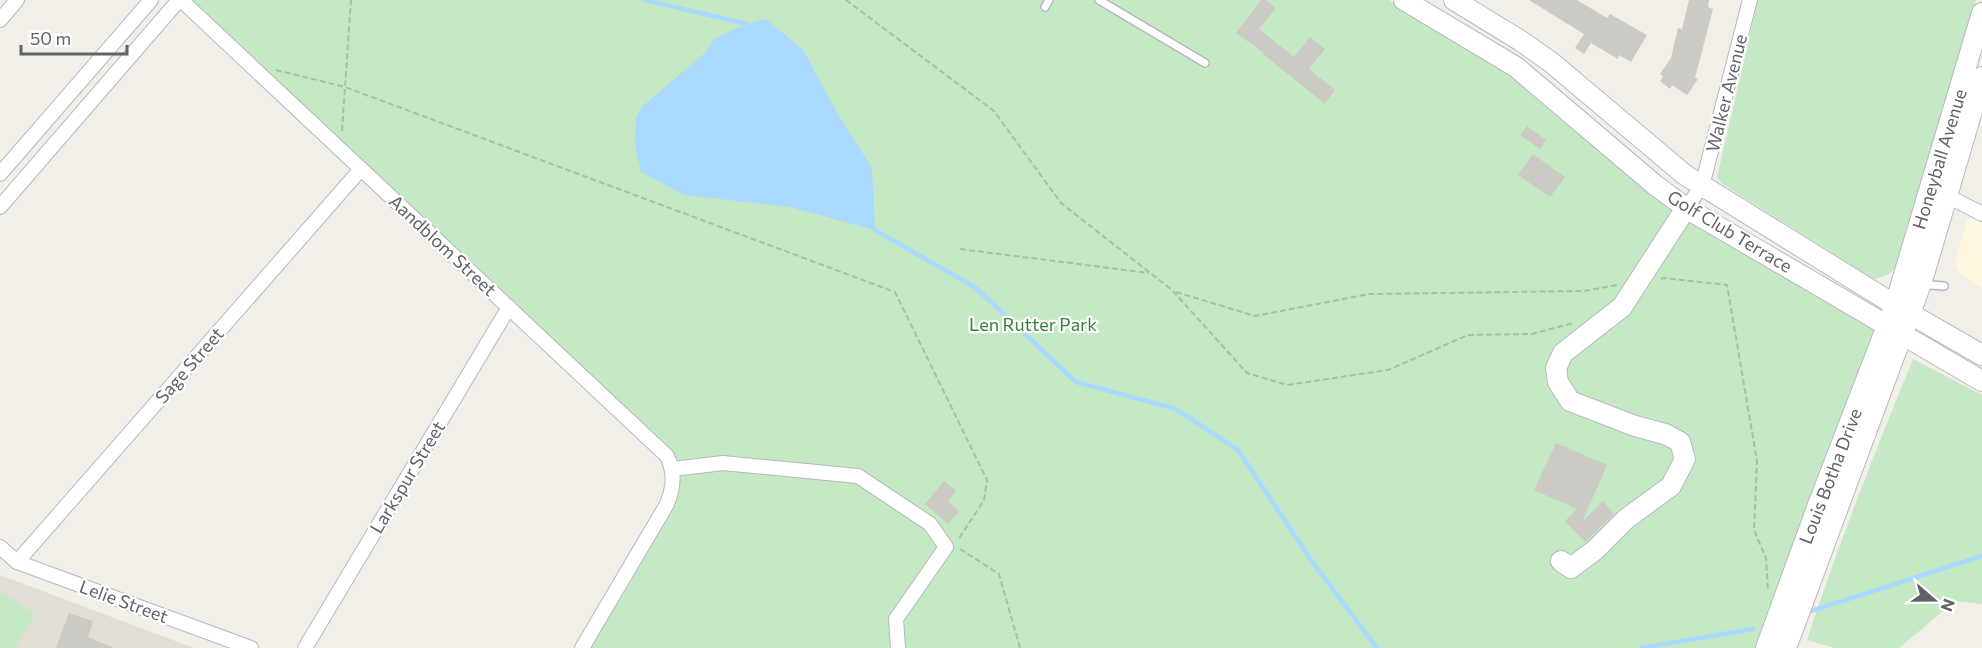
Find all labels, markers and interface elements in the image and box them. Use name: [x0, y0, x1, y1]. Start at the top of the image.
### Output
scale bar: [21, 18, 128, 56]
text: 50 m: [30, 27, 71, 49]
street label: Walker Avenue: [1701, 32, 1751, 154]
street label: Honeyball Avenue: [1907, 86, 1971, 232]
street label: Golf Club Terrace: [1664, 185, 1796, 277]
street label: Aandblom Street: [385, 190, 501, 300]
park label: Len Rutter Park: [969, 313, 1097, 335]
street label: Sage Street: [150, 323, 228, 407]
street label: Louis Botha Drive: [1794, 405, 1866, 547]
street label: Larkspur Street: [365, 417, 449, 537]
north arrow: [1904, 570, 1964, 630]
street label: Lelie Street: [77, 575, 171, 627]
text: N: [1938, 596, 1960, 614]

